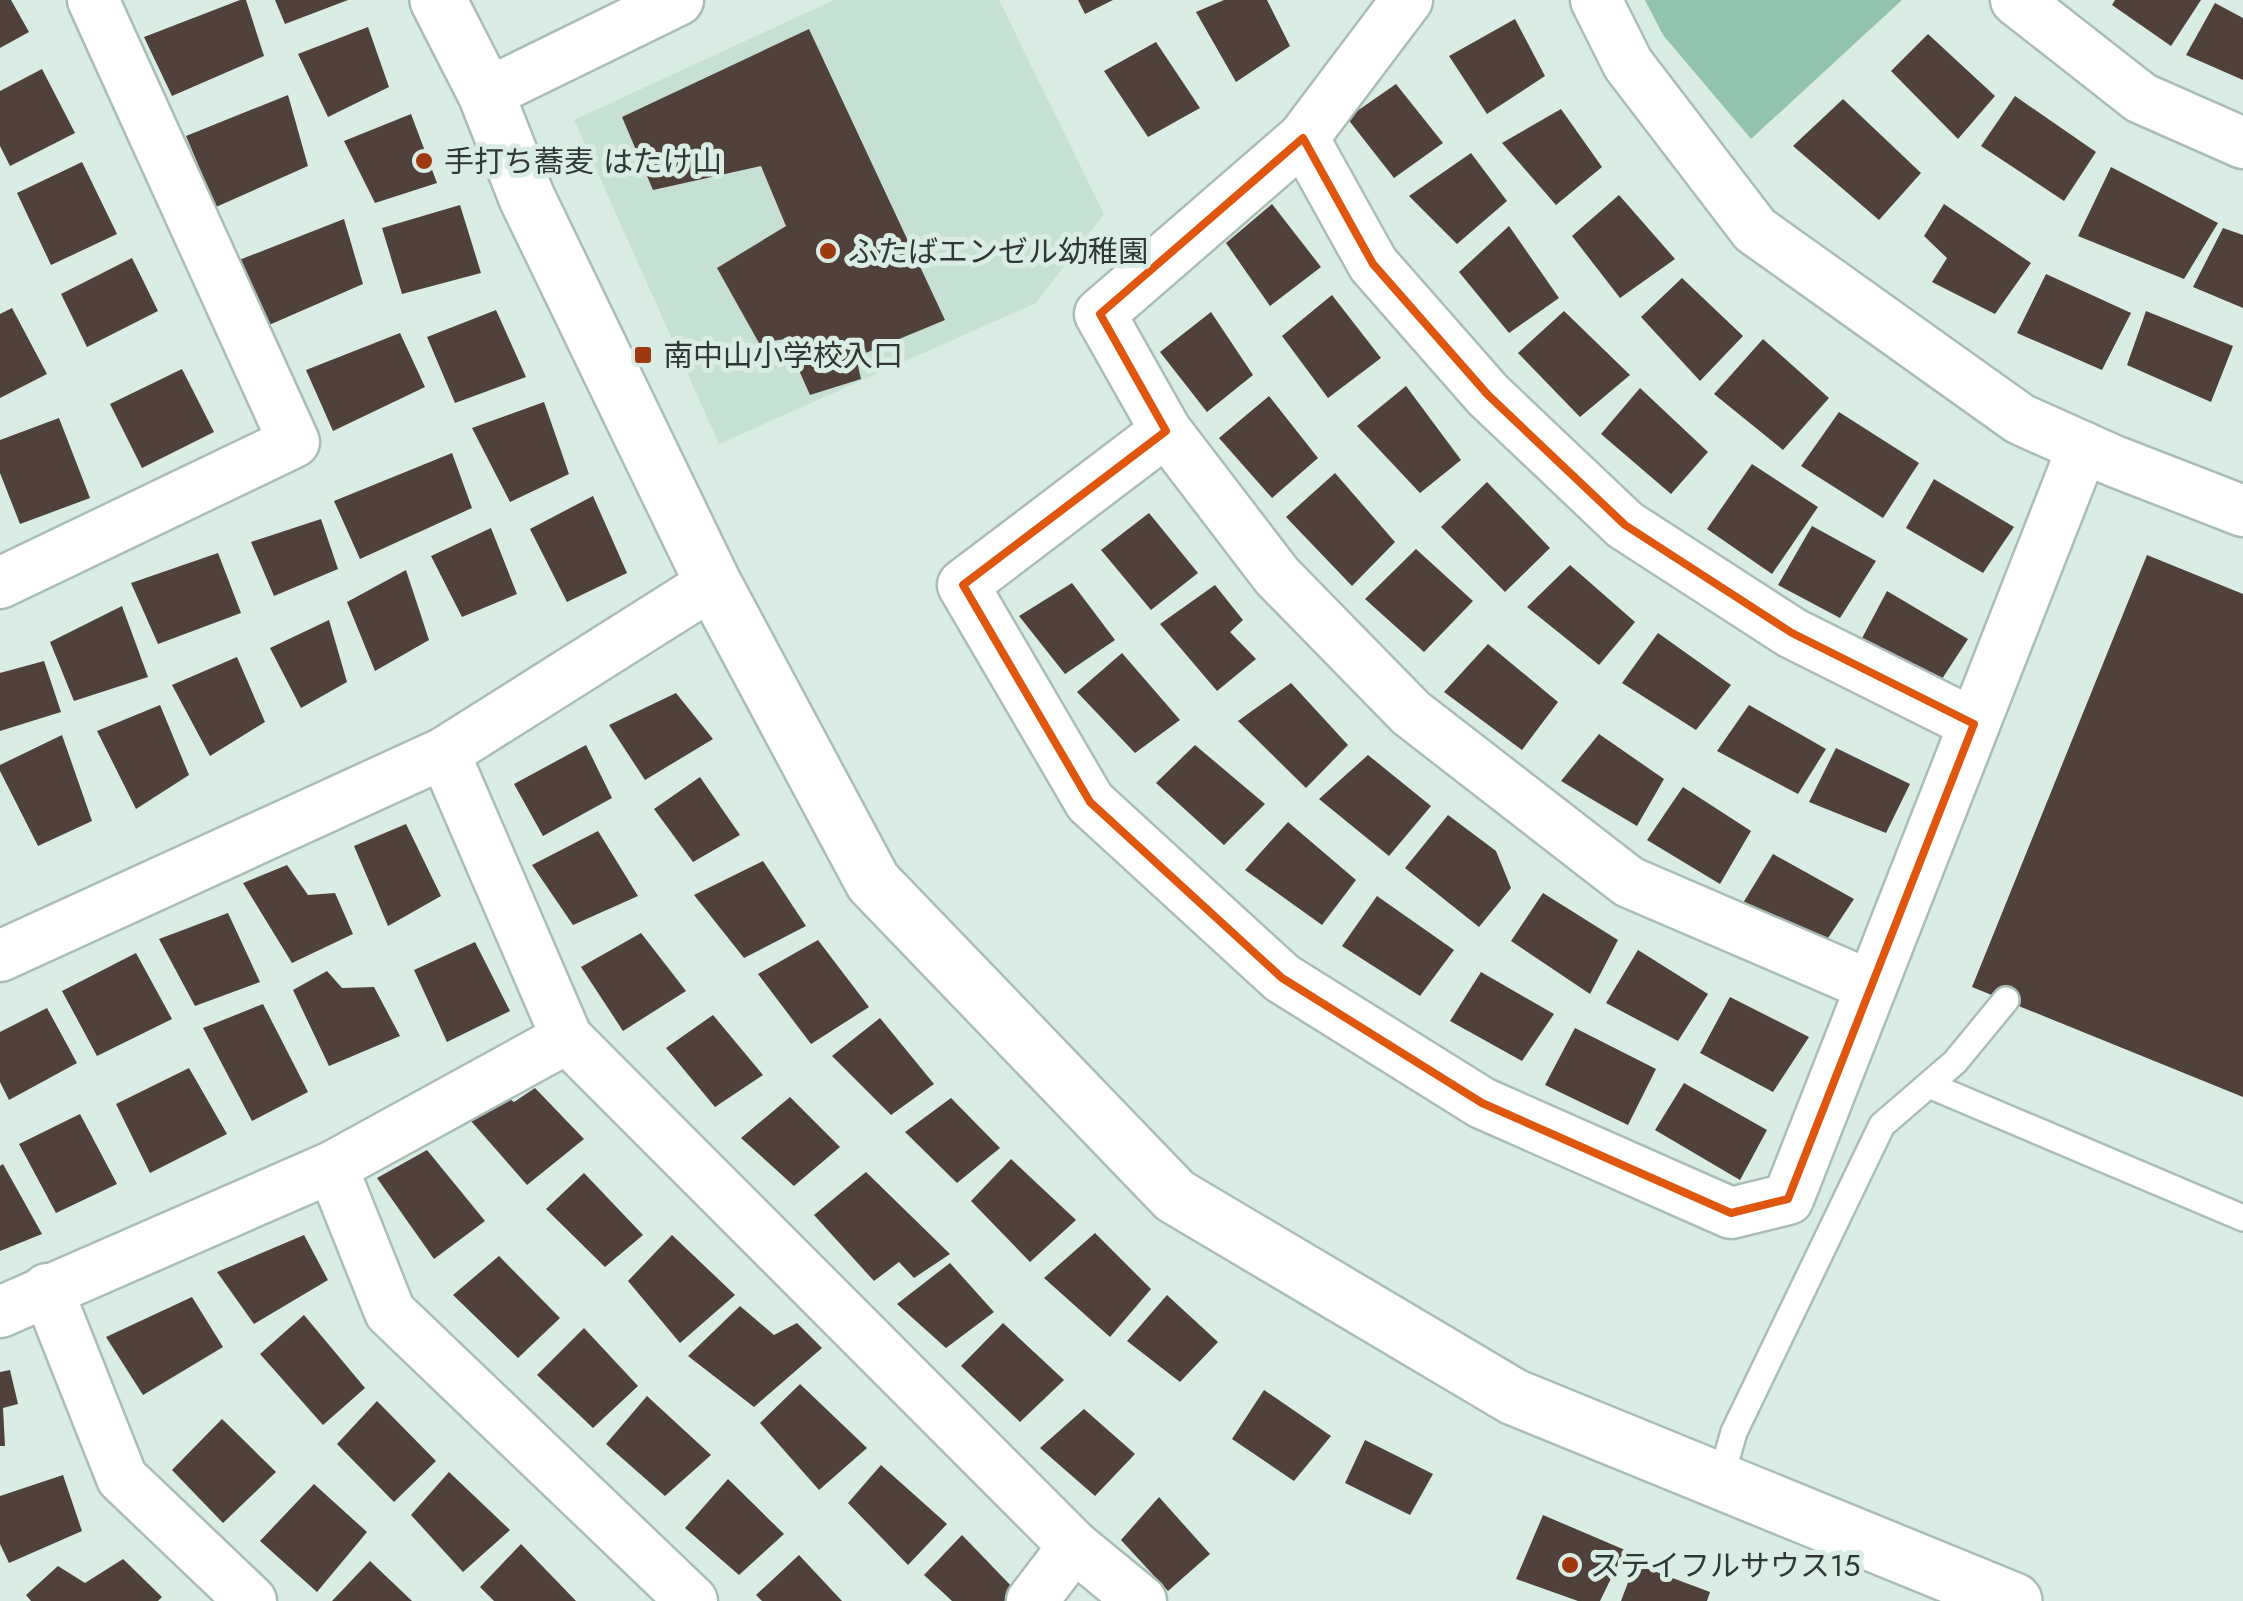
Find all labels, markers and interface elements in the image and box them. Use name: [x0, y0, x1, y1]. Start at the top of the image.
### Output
place label: 手打ち蕎麦 はたけ山: [444, 140, 722, 183]
marker: 手打ち蕎麦 はたけ山: [413, 150, 435, 172]
place label: ふたばエンゼル幼稚園: [848, 230, 1148, 273]
marker: ふたばエンゼル幼稚園: [817, 240, 839, 262]
place label: 南中山小学校入口: [663, 334, 903, 377]
marker: 南中山小学校入口: [632, 344, 654, 366]
place label: ステイフルサウス15: [1590, 1544, 1860, 1587]
marker: ステイフルサウス15: [1559, 1554, 1581, 1576]

